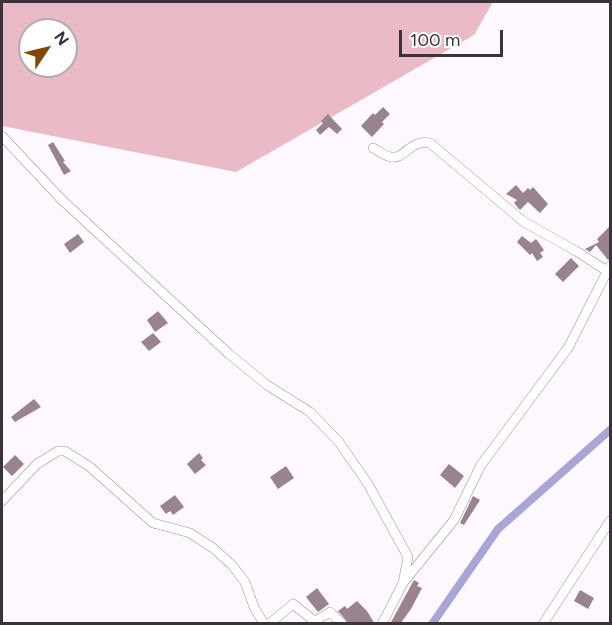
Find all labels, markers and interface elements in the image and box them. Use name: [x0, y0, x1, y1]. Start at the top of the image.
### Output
north arrow: [18, 18, 78, 78]
scale bar: [402, 18, 506, 56]
text: N: [50, 28, 73, 49]
text: 100 m: [410, 29, 460, 51]

